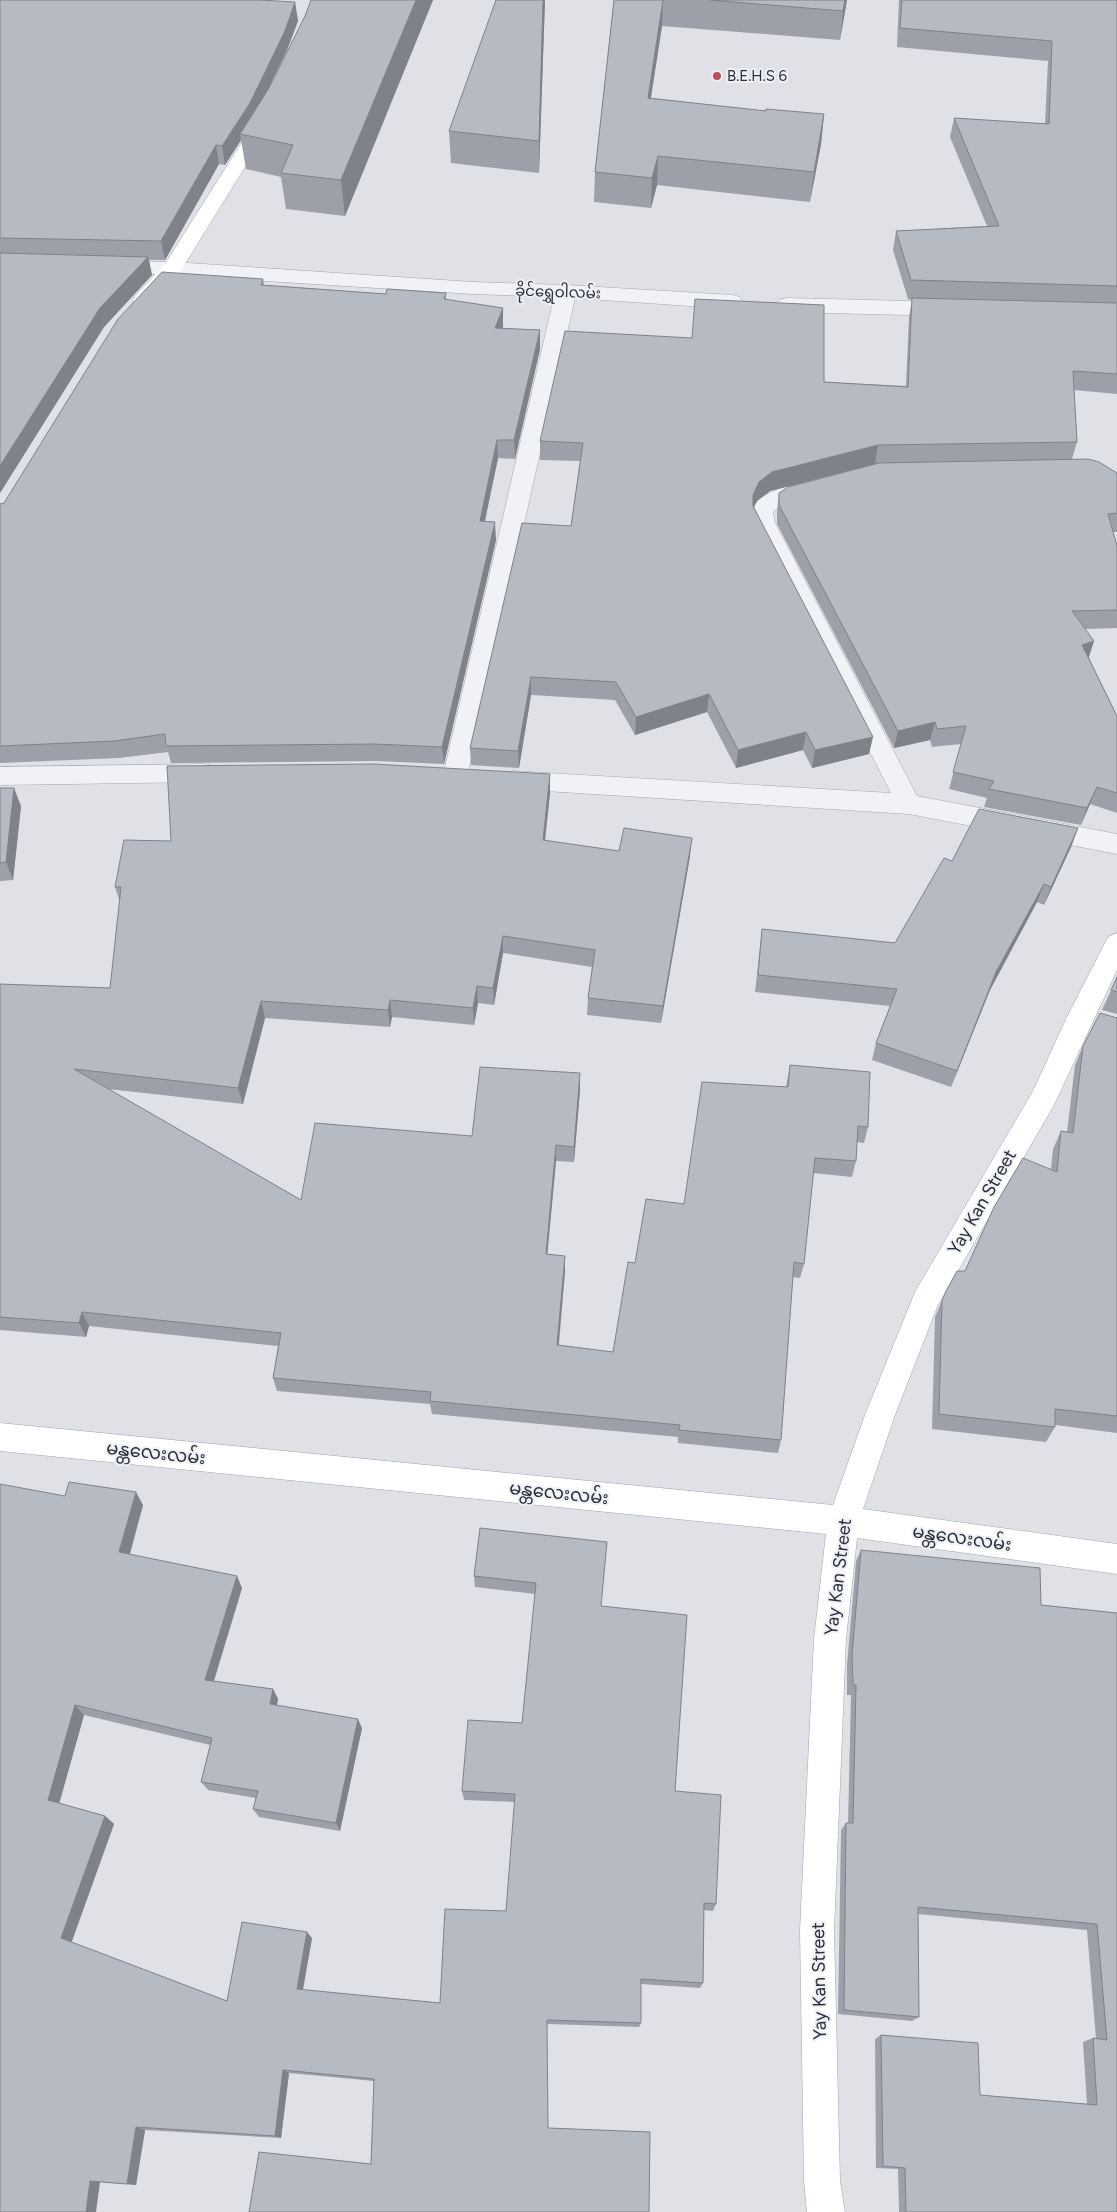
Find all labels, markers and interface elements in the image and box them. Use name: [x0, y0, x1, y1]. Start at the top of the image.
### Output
place label: B.E.H.S 6: [727, 67, 788, 85]
marker: B.E.H.S 6: [711, 70, 723, 82]
street label: ခိုင်ရွှေဝါလမ်း: [515, 281, 601, 305]
street label: Yay Kan Street: [943, 1145, 1021, 1258]
street label: မန္တလေးလမ်း: [105, 1435, 207, 1473]
street label: မန္တလေးလမ်း: [508, 1475, 610, 1513]
street label: Yay Kan Street: [820, 1517, 856, 1637]
street label: မန္တလေးလမ်း: [910, 1518, 1013, 1560]
street label: Yay Kan Street: [807, 1922, 831, 2040]

